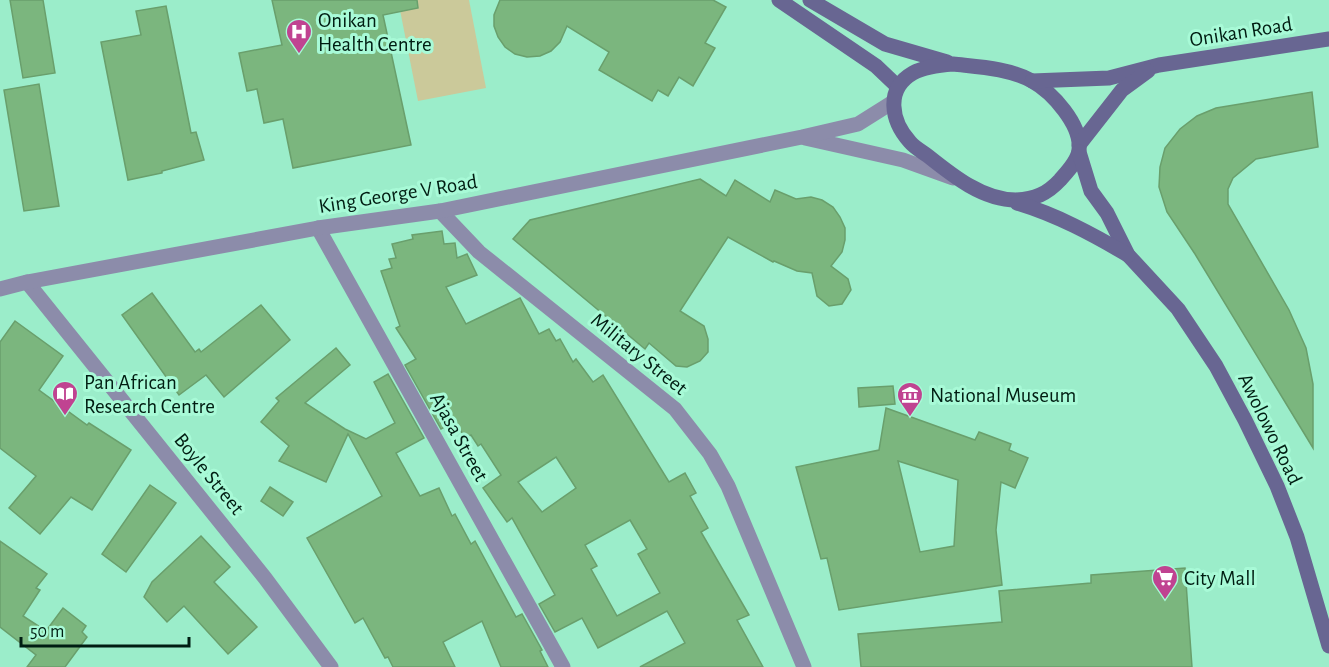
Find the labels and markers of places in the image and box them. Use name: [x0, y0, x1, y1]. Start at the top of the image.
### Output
place label: Onikan Health Centre: [318, 10, 432, 55]
hospital icon: Onikan Health Centre: [284, 17, 314, 55]
place label: Pan African Research Centre: [84, 372, 215, 417]
library icon: Pan African Research Centre: [50, 379, 80, 417]
museum icon: National Museum: [895, 380, 925, 418]
place label: National Museum: [930, 385, 1076, 406]
supermarket icon: City Mall: [1150, 563, 1180, 601]
place label: City Mall: [1184, 568, 1256, 589]

